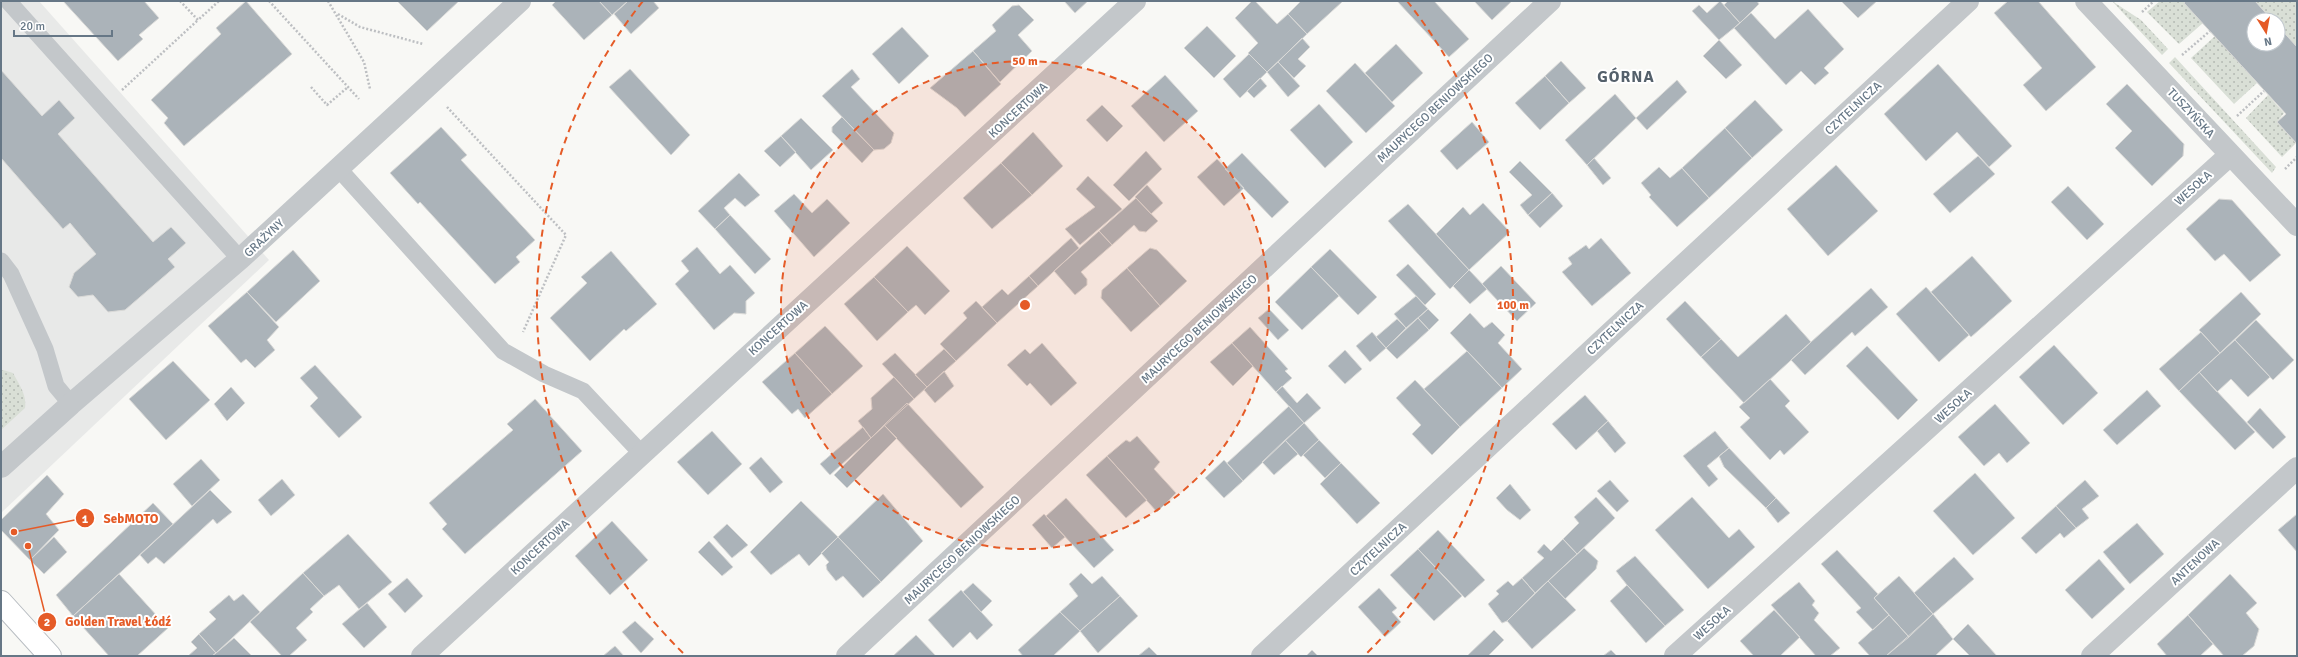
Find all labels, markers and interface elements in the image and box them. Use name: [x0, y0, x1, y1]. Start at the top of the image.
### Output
scale bar: [14, 12, 112, 38]
north arrow: [2246, 12, 2286, 52]
text: 20 m: [20, 19, 45, 34]
text: N: [2263, 34, 2273, 48]
street label: MAURYCEGO BENIOWSKIEGO: [1374, 51, 1497, 166]
text: 50 m: [1012, 54, 1038, 69]
district label: GÓRNA: [1597, 67, 1655, 87]
street label: CZYTELNICZA: [1822, 78, 1885, 138]
street label: KONCERTOWA: [986, 79, 1051, 141]
street label: TUSZYŃSKA: [2164, 85, 2218, 142]
street label: WESOŁA: [2172, 167, 2216, 209]
street label: GRAŻYNY: [241, 216, 287, 261]
street label: MAURYCEGO BENIOWSKIEGO: [1138, 272, 1261, 387]
street label: KONCERTOWA: [746, 297, 812, 359]
centre of rings: [1018, 298, 1032, 312]
text: 100 m: [1497, 298, 1529, 313]
street label: CZYTELNICZA: [1584, 298, 1647, 358]
street label: WESOŁA: [1932, 385, 1976, 427]
street label: MAURYCEGO BENIOWSKIEGO: [901, 493, 1024, 608]
callout: SebMOTO: [75, 506, 166, 531]
text: SebMOTO: [103, 511, 159, 527]
text: 1: [82, 512, 89, 527]
street label: KONCERTOWA: [508, 516, 573, 578]
street label: CZYTELNICZA: [1347, 519, 1410, 579]
street label: ANTENOWA: [2168, 535, 2223, 589]
street label: WESOŁA: [1691, 602, 1735, 644]
callout: Golden Travel Łódź: [37, 609, 179, 634]
text: Golden Travel Łódź: [65, 614, 171, 630]
text: 2: [44, 615, 50, 630]

